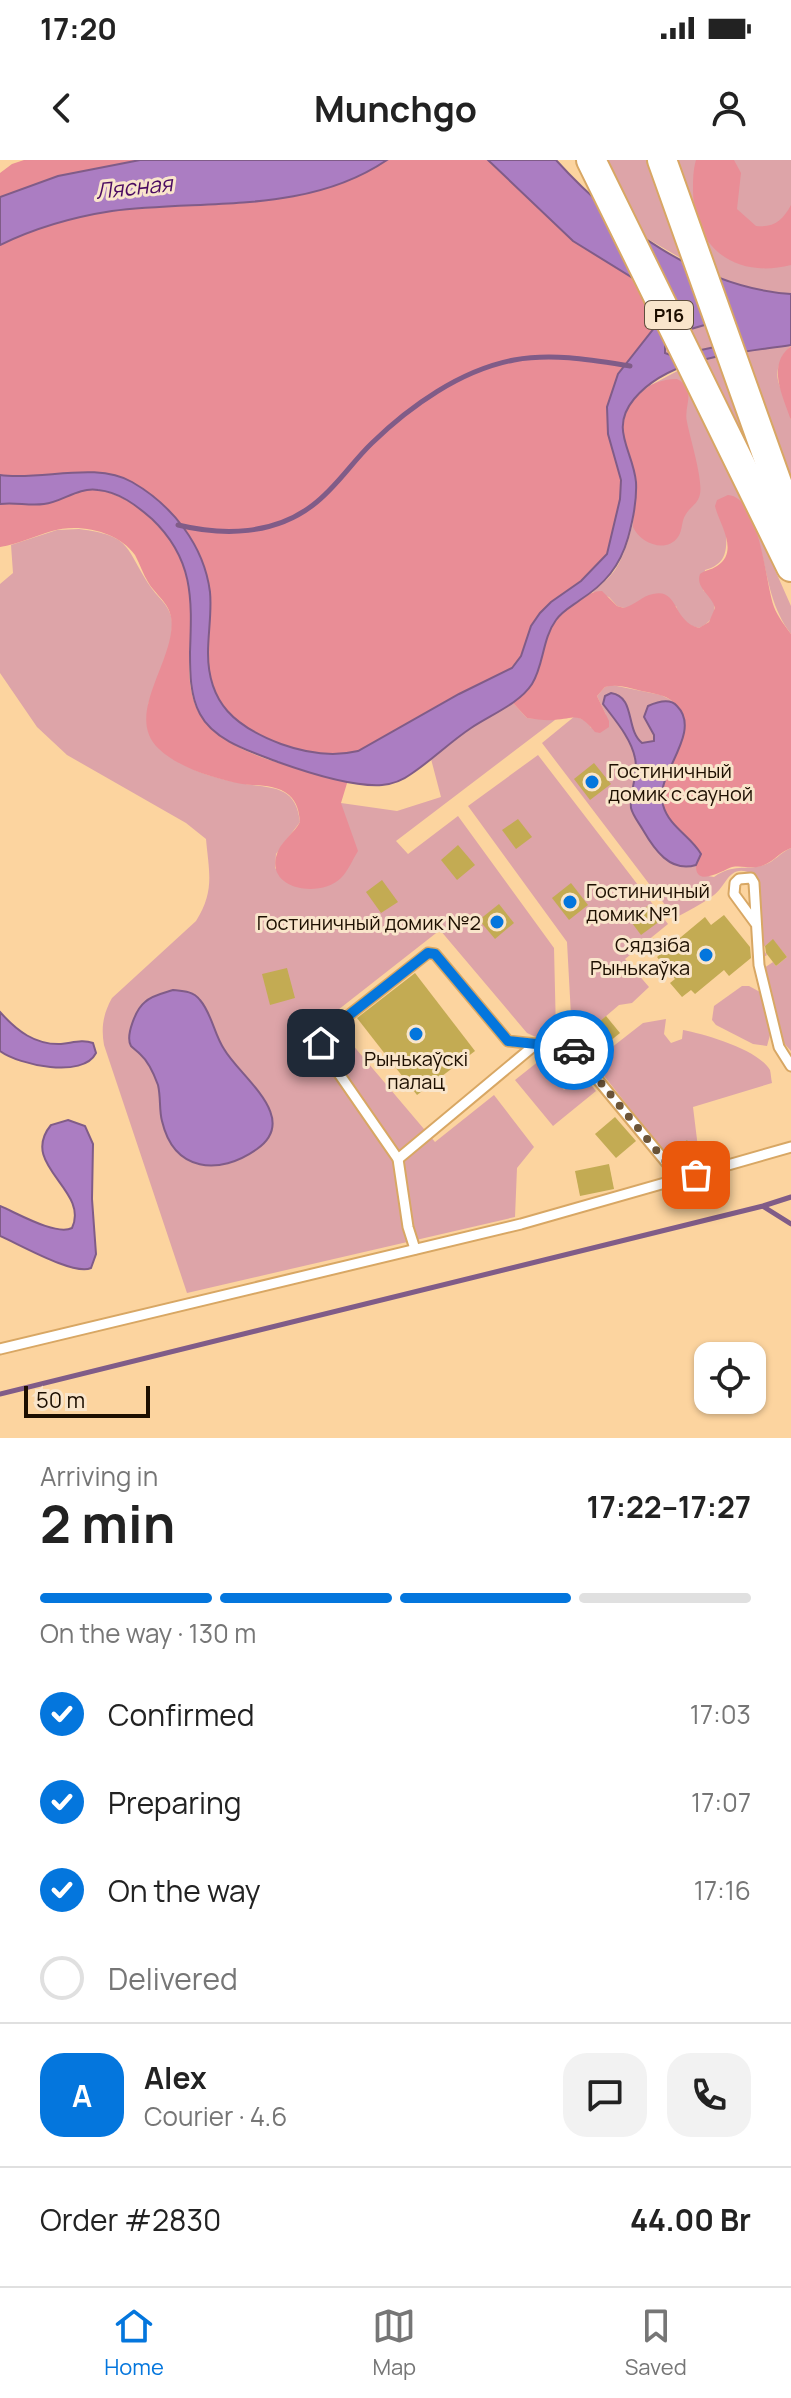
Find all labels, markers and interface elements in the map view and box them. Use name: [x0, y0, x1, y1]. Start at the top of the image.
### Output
text: 17:20: [40, 8, 117, 49]
text: Munchgo: [314, 84, 477, 133]
icon: back: [40, 86, 84, 130]
icon: person: [707, 86, 751, 130]
water label: Лясная: [94, 168, 176, 206]
road number: Р16: [645, 301, 693, 329]
place label: Гостиничный домик с сауной: [608, 757, 753, 807]
marker: Гостиничный домик с сауной: [583, 773, 601, 791]
place label: Гостиничный домик №1: [586, 877, 710, 927]
marker: Гостиничный домик №1: [561, 893, 579, 911]
place label: Гостиничный домик №2: [257, 909, 481, 936]
marker: Гостиничный домик №2: [488, 913, 506, 931]
place label: Сядзіба Рынькаўка: [590, 931, 690, 981]
marker: Сядзіба Рынькаўка: [697, 946, 715, 964]
pin: [287, 1009, 355, 1077]
courier: [534, 1010, 614, 1090]
icon: home: [299, 1021, 343, 1065]
marker: Рынькаўскi палац: [407, 1025, 425, 1043]
icon: car: [552, 1028, 596, 1072]
place label: Рынькаўскi палац: [364, 1045, 468, 1095]
pin: [662, 1141, 730, 1209]
icon: bag: [674, 1153, 718, 1197]
map controls: [694, 1342, 766, 1414]
button: locate: [694, 1342, 766, 1414]
scale bar: [24, 1382, 150, 1418]
text: 50 m: [36, 1385, 85, 1415]
text: Arriving in: [40, 1458, 158, 1494]
text: 17:22–17:27: [587, 1486, 751, 1527]
text: 2 min: [40, 1488, 175, 1559]
text: On the way · 130 m: [40, 1615, 256, 1651]
icon: check: [40, 1692, 84, 1736]
text: Confirmed: [108, 1694, 255, 1735]
text: 17:03: [690, 1696, 751, 1732]
icon: check: [40, 1780, 84, 1824]
text: Preparing: [108, 1782, 242, 1823]
text: 17:07: [691, 1784, 751, 1820]
icon: check: [40, 1868, 84, 1912]
text: On the way: [108, 1870, 261, 1911]
text: 17:16: [694, 1872, 751, 1908]
text: Delivered: [108, 1958, 238, 1999]
button: chat: [563, 2053, 647, 2137]
button: phone: [667, 2053, 751, 2137]
text: Alex: [144, 2057, 207, 2098]
text: A: [72, 2075, 92, 2116]
text: Courier · 4.6: [144, 2098, 287, 2134]
text: Order #2830: [40, 2199, 221, 2240]
text: 44.00 Br: [630, 2199, 751, 2240]
tab: Home: [104, 2304, 164, 2382]
tab: Map: [372, 2304, 416, 2382]
tab: Saved: [625, 2304, 687, 2382]

